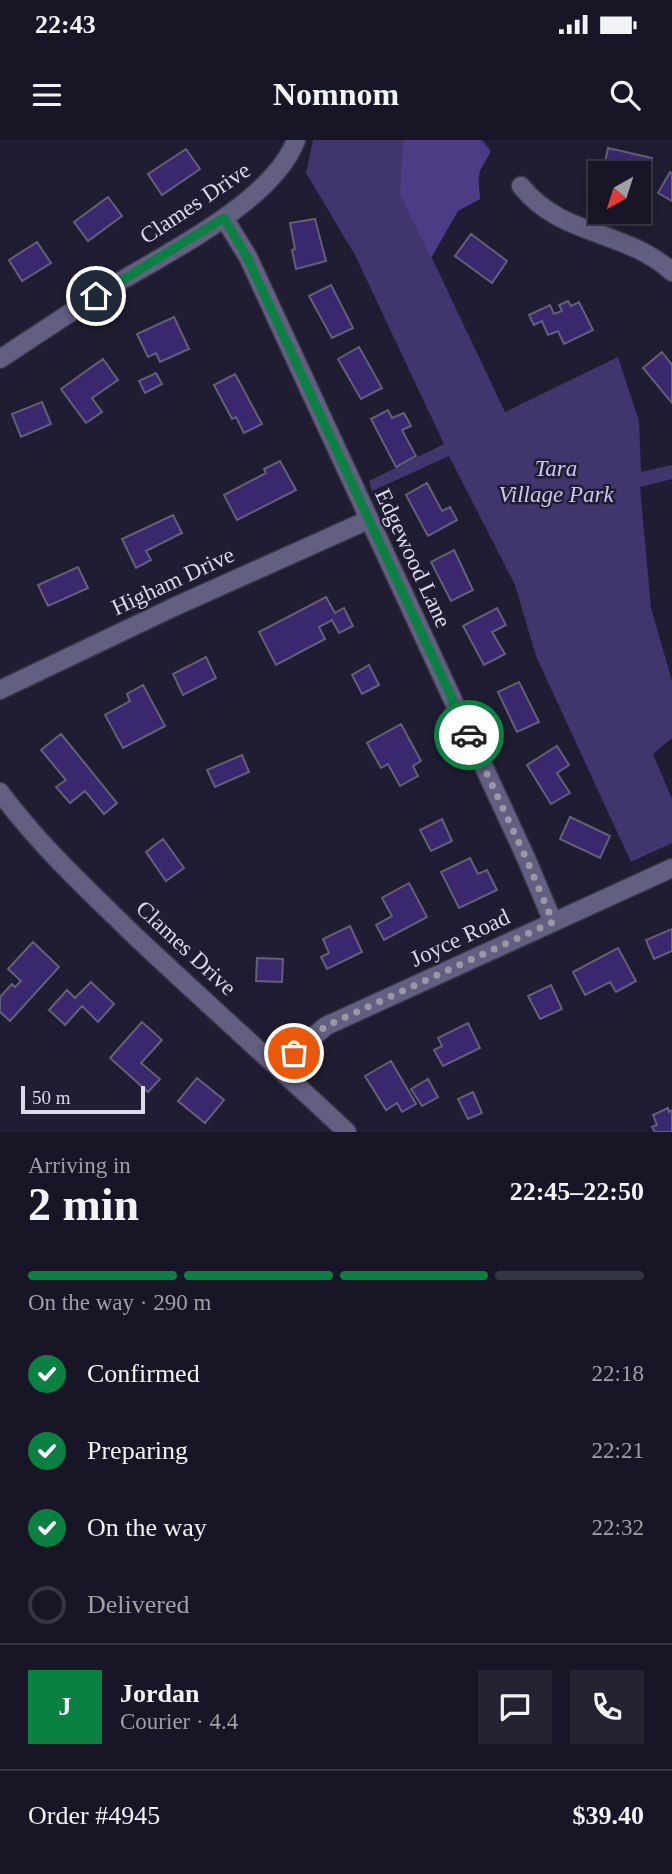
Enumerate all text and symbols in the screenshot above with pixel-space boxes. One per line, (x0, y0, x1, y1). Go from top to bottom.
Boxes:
text: 22:43 (35, 10, 96, 39)
icon: menu (28, 76, 66, 114)
text: Nomnom (273, 76, 399, 112)
icon: search (606, 76, 644, 114)
street label: Clames Drive (135, 157, 255, 249)
north arrow (588, 161, 651, 224)
map controls (588, 161, 651, 224)
pin (66, 266, 126, 326)
icon: home (77, 277, 115, 315)
park label: Tara Village Park (498, 456, 614, 507)
street label: Edgewood Lane (370, 485, 456, 631)
street label: Higham Drive (108, 542, 238, 620)
courier (434, 700, 504, 770)
icon: car (450, 716, 488, 754)
street label: Clames Drive (131, 896, 241, 1000)
street label: Joyce Road (406, 904, 514, 972)
pin (264, 1023, 324, 1083)
icon: bag (275, 1034, 313, 1072)
scale bar (21, 1083, 145, 1115)
text: 50 m (32, 1087, 71, 1108)
text: Arriving in (28, 1153, 131, 1178)
text: 22:45–22:50 (510, 1177, 644, 1206)
text: 2 min (28, 1179, 139, 1230)
text: On the way · 290 m (28, 1290, 211, 1315)
icon: check (28, 1355, 66, 1393)
text: Confirmed (87, 1359, 200, 1388)
text: 22:18 (592, 1361, 644, 1386)
icon: check (28, 1432, 66, 1470)
text: Preparing (87, 1436, 188, 1465)
text: 22:21 (592, 1438, 644, 1463)
icon: check (28, 1509, 66, 1547)
text: On the way (87, 1513, 207, 1542)
text: 22:32 (592, 1515, 644, 1540)
text: Delivered (87, 1590, 190, 1619)
button: chat (478, 1670, 552, 1744)
button: phone (570, 1670, 644, 1744)
text: Jordan (120, 1679, 199, 1708)
text: J (59, 1692, 72, 1721)
text: Courier · 4.4 (120, 1709, 238, 1734)
text: Order #4945 (28, 1801, 160, 1830)
text: $39.40 (573, 1801, 644, 1830)

